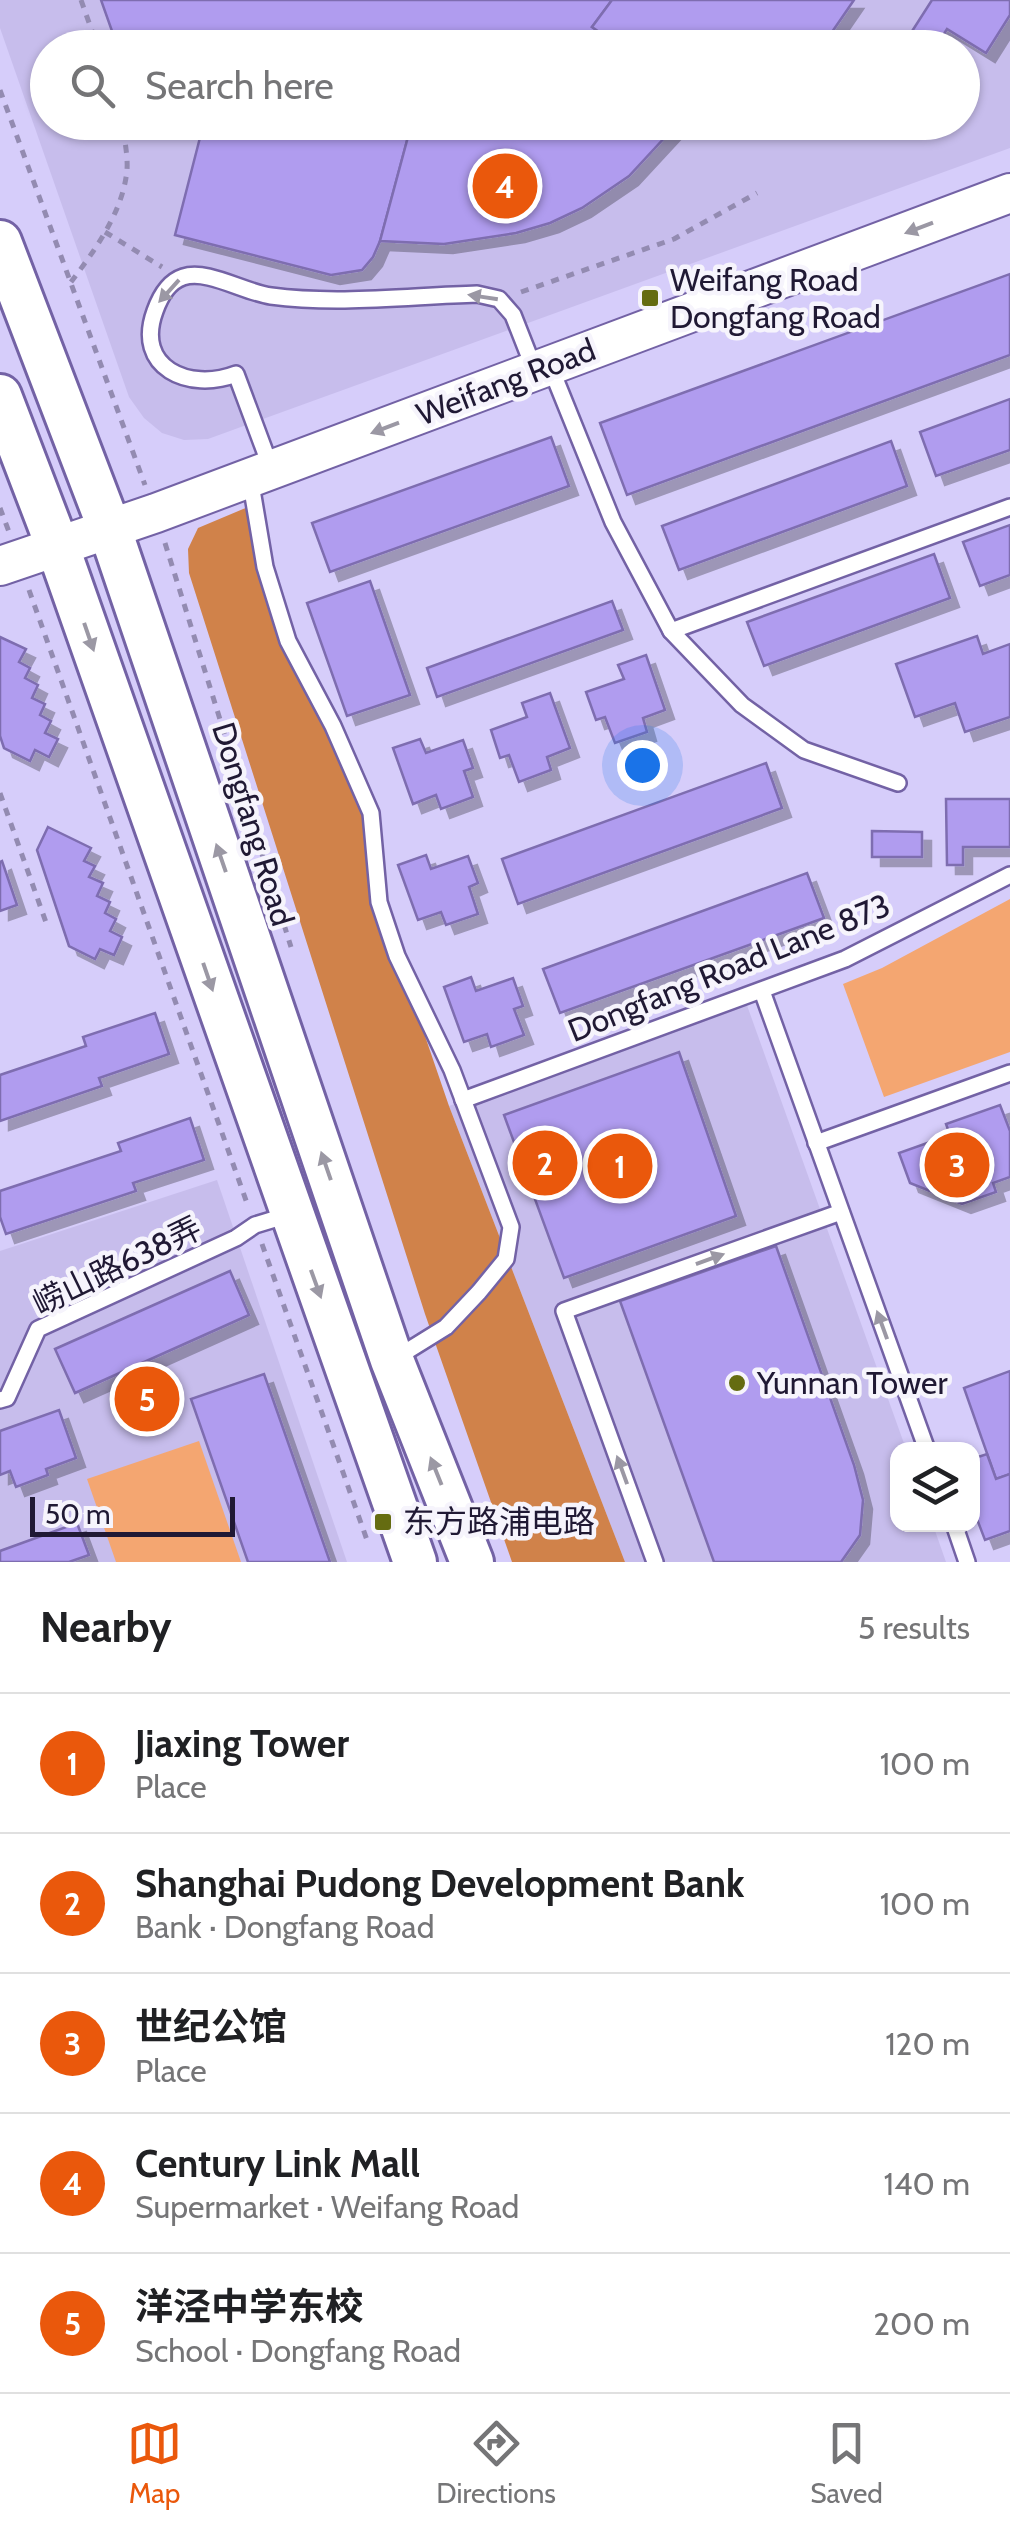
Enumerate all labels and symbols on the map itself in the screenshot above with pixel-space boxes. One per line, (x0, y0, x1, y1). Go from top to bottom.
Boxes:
pin: 4 (472, 148, 538, 224)
one-way arrow (903, 220, 933, 236)
place label: Weifang Road Dongfang Road (670, 260, 881, 336)
one-way arrow (158, 278, 181, 302)
marker: Weifang Road Dongfang Road (639, 287, 661, 309)
one-way arrow (467, 289, 498, 305)
street label: Weifang Road (411, 330, 601, 434)
one-way arrow (369, 420, 399, 436)
one-way arrow (82, 623, 97, 653)
street label: Dongfang Road (204, 717, 303, 930)
your location (617, 740, 668, 791)
one-way arrow (213, 843, 228, 873)
street label: Dongfang Road Lane 873 (562, 885, 895, 1050)
one-way arrow (201, 962, 216, 992)
pin: 2 (512, 1126, 578, 1200)
pin: 1 (588, 1128, 652, 1204)
pin: 3 (924, 1128, 990, 1202)
one-way arrow (318, 1150, 333, 1180)
street label: 崂山路638弄 (26, 1208, 208, 1323)
one-way arrow (695, 1251, 725, 1266)
one-way arrow (309, 1269, 324, 1299)
one-way arrow (874, 1309, 889, 1339)
pin: 5 (114, 1362, 180, 1436)
place label: Yunnan Tower (756, 1363, 948, 1402)
marker: Yunnan Tower (726, 1372, 748, 1394)
one-way arrow (614, 1455, 629, 1485)
one-way arrow (428, 1456, 444, 1486)
scale bar (30, 1492, 235, 1536)
place label: 东方路浦电路 (403, 1502, 595, 1541)
marker: 东方路浦电路 (372, 1511, 394, 1533)

